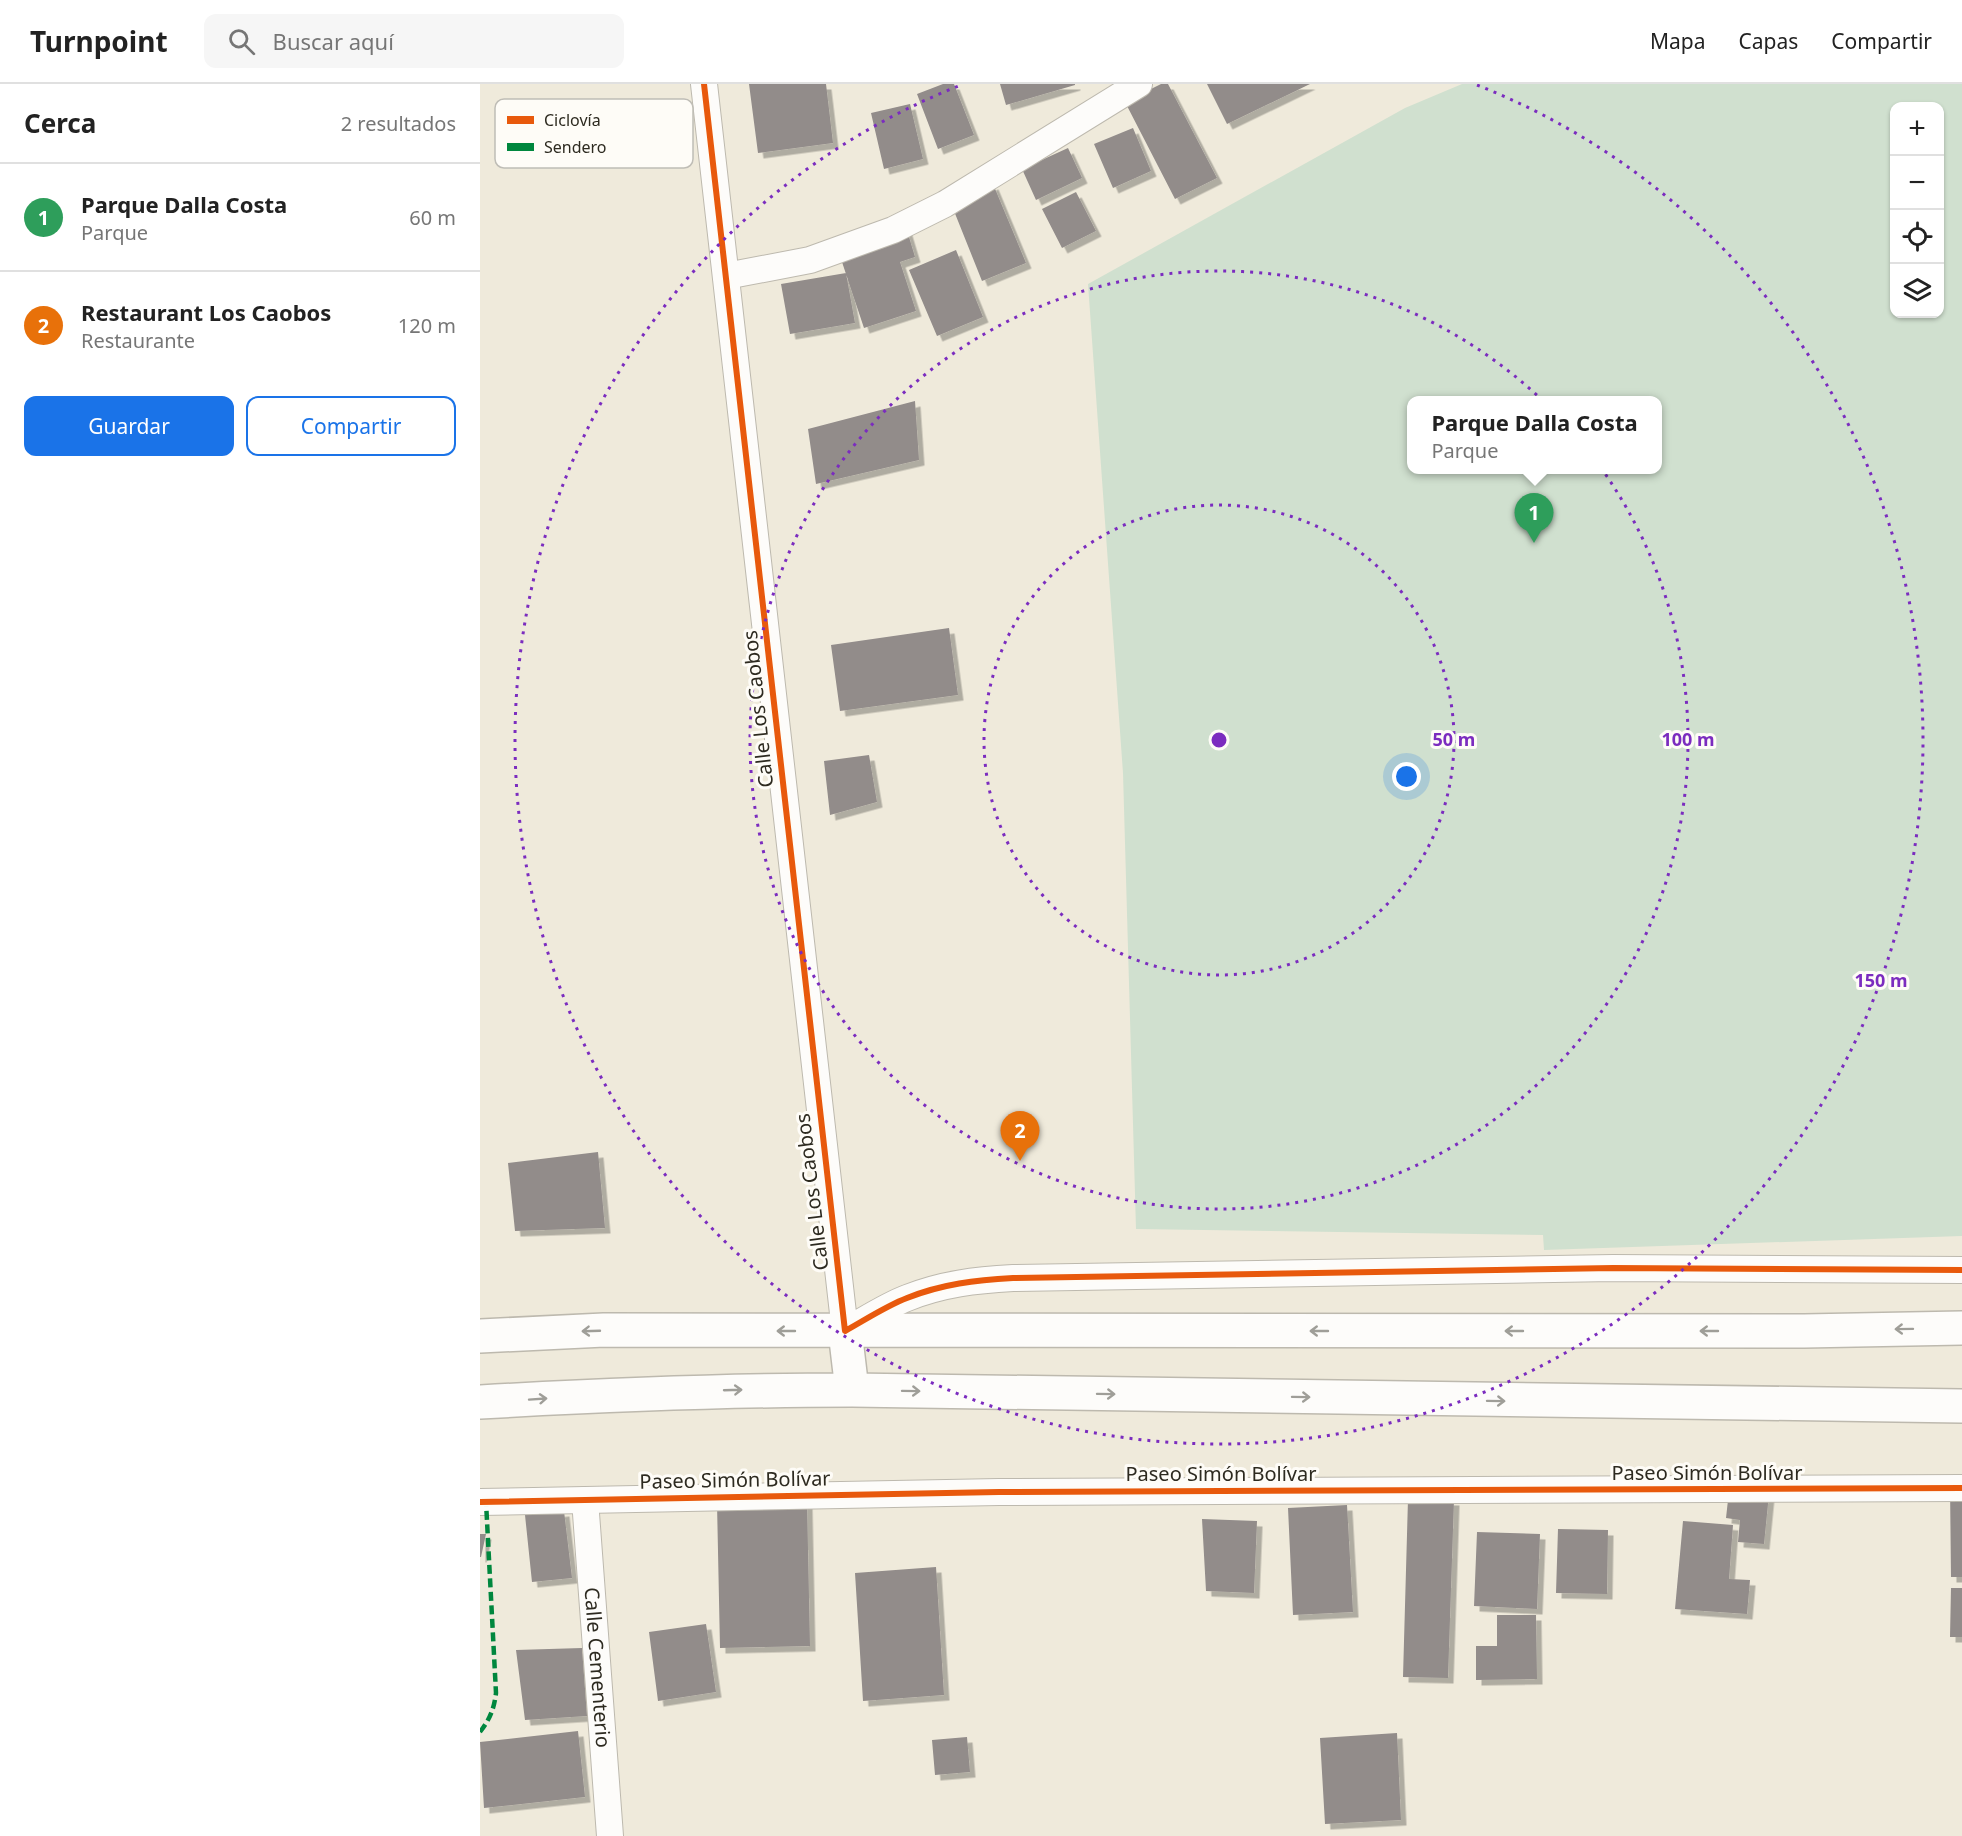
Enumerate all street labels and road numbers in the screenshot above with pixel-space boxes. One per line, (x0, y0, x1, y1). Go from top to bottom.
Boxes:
street label: Calle Los Caobos (736, 629, 779, 789)
street label: Calle Los Caobos (788, 1112, 835, 1272)
street label: Paseo Simón Bolívar (1611, 1459, 1803, 1486)
street label: Paseo Simón Bolívar (1125, 1460, 1317, 1487)
street label: Paseo Simón Bolívar (639, 1464, 831, 1495)
street label: Calle Cementerio (579, 1586, 617, 1749)

